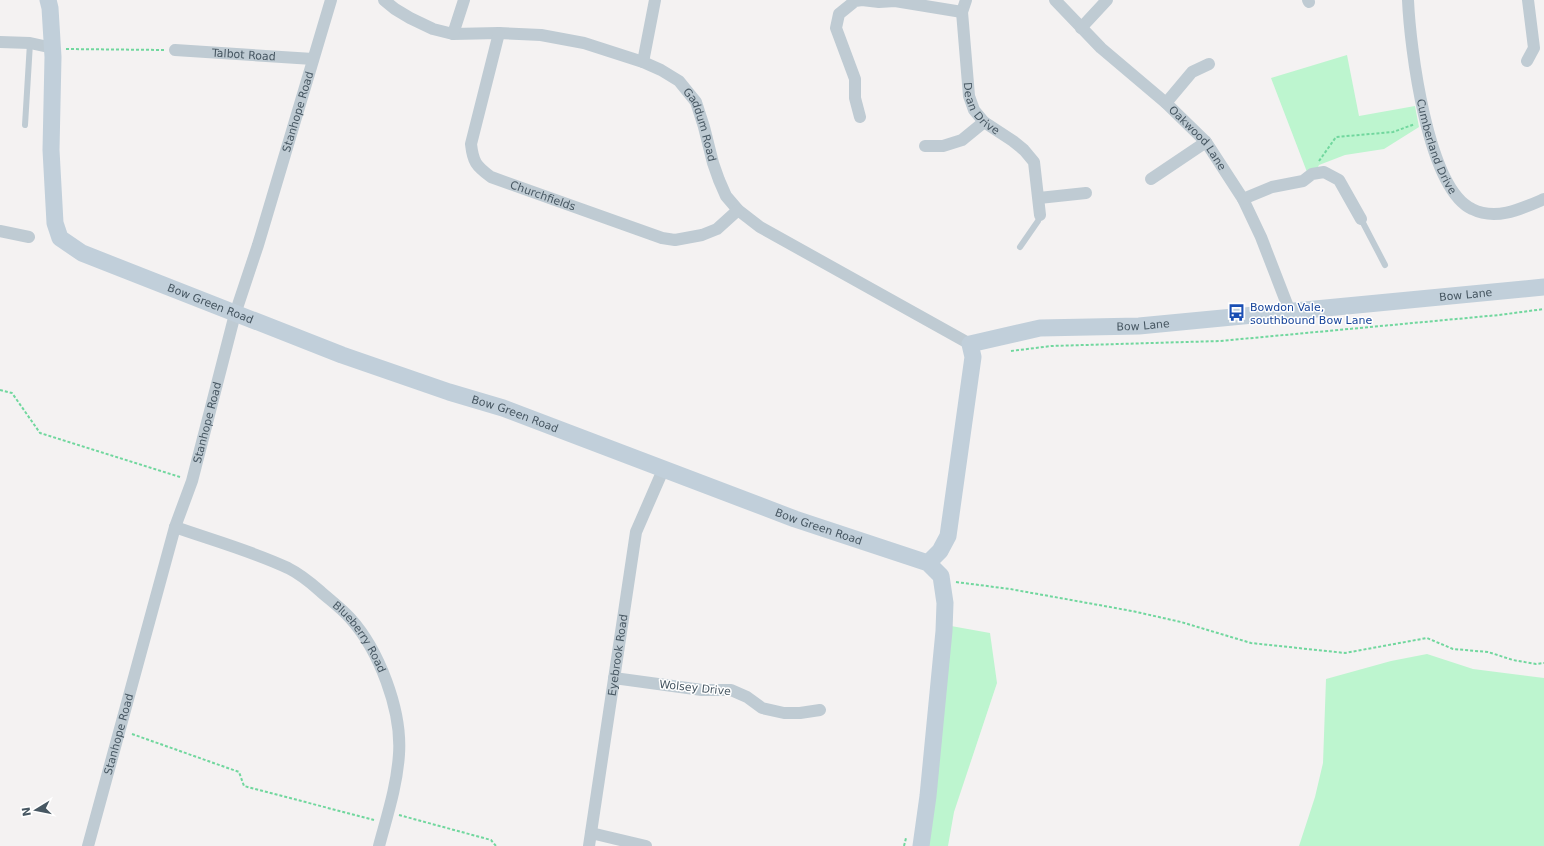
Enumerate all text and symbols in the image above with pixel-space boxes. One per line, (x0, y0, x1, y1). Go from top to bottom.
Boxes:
street label: Talbot Road (211, 46, 276, 63)
street label: Stanhope Road (280, 70, 316, 154)
street label: Dean Drive (961, 82, 1002, 137)
street label: Gaddum Road (681, 85, 719, 163)
street label: Cumberland Drive (1414, 98, 1460, 197)
street label: Oakwood Lane (1166, 103, 1229, 173)
street label: Churchfields (508, 178, 578, 213)
street label: Bow Green Road (166, 281, 255, 326)
street label: Bow Lane (1438, 285, 1493, 304)
place label: Bowdon Vale, southbound Bow Lane (1250, 301, 1372, 327)
bus stop icon: Bowdon Vale, southbound Bow Lane (1227, 303, 1247, 323)
street label: Bow Lane (1116, 317, 1171, 333)
street label: Stanhope Road (190, 380, 224, 465)
street label: Bow Green Road (470, 393, 560, 435)
street label: Bow Green Road (773, 506, 864, 547)
street label: Blueberry Road (330, 598, 389, 674)
street label: Eyebrook Road (605, 613, 630, 697)
street label: Wolsey Drive (659, 678, 732, 698)
street label: Stanhope Road (101, 692, 136, 776)
north arrow (16, 790, 56, 830)
text: N (19, 806, 34, 817)

